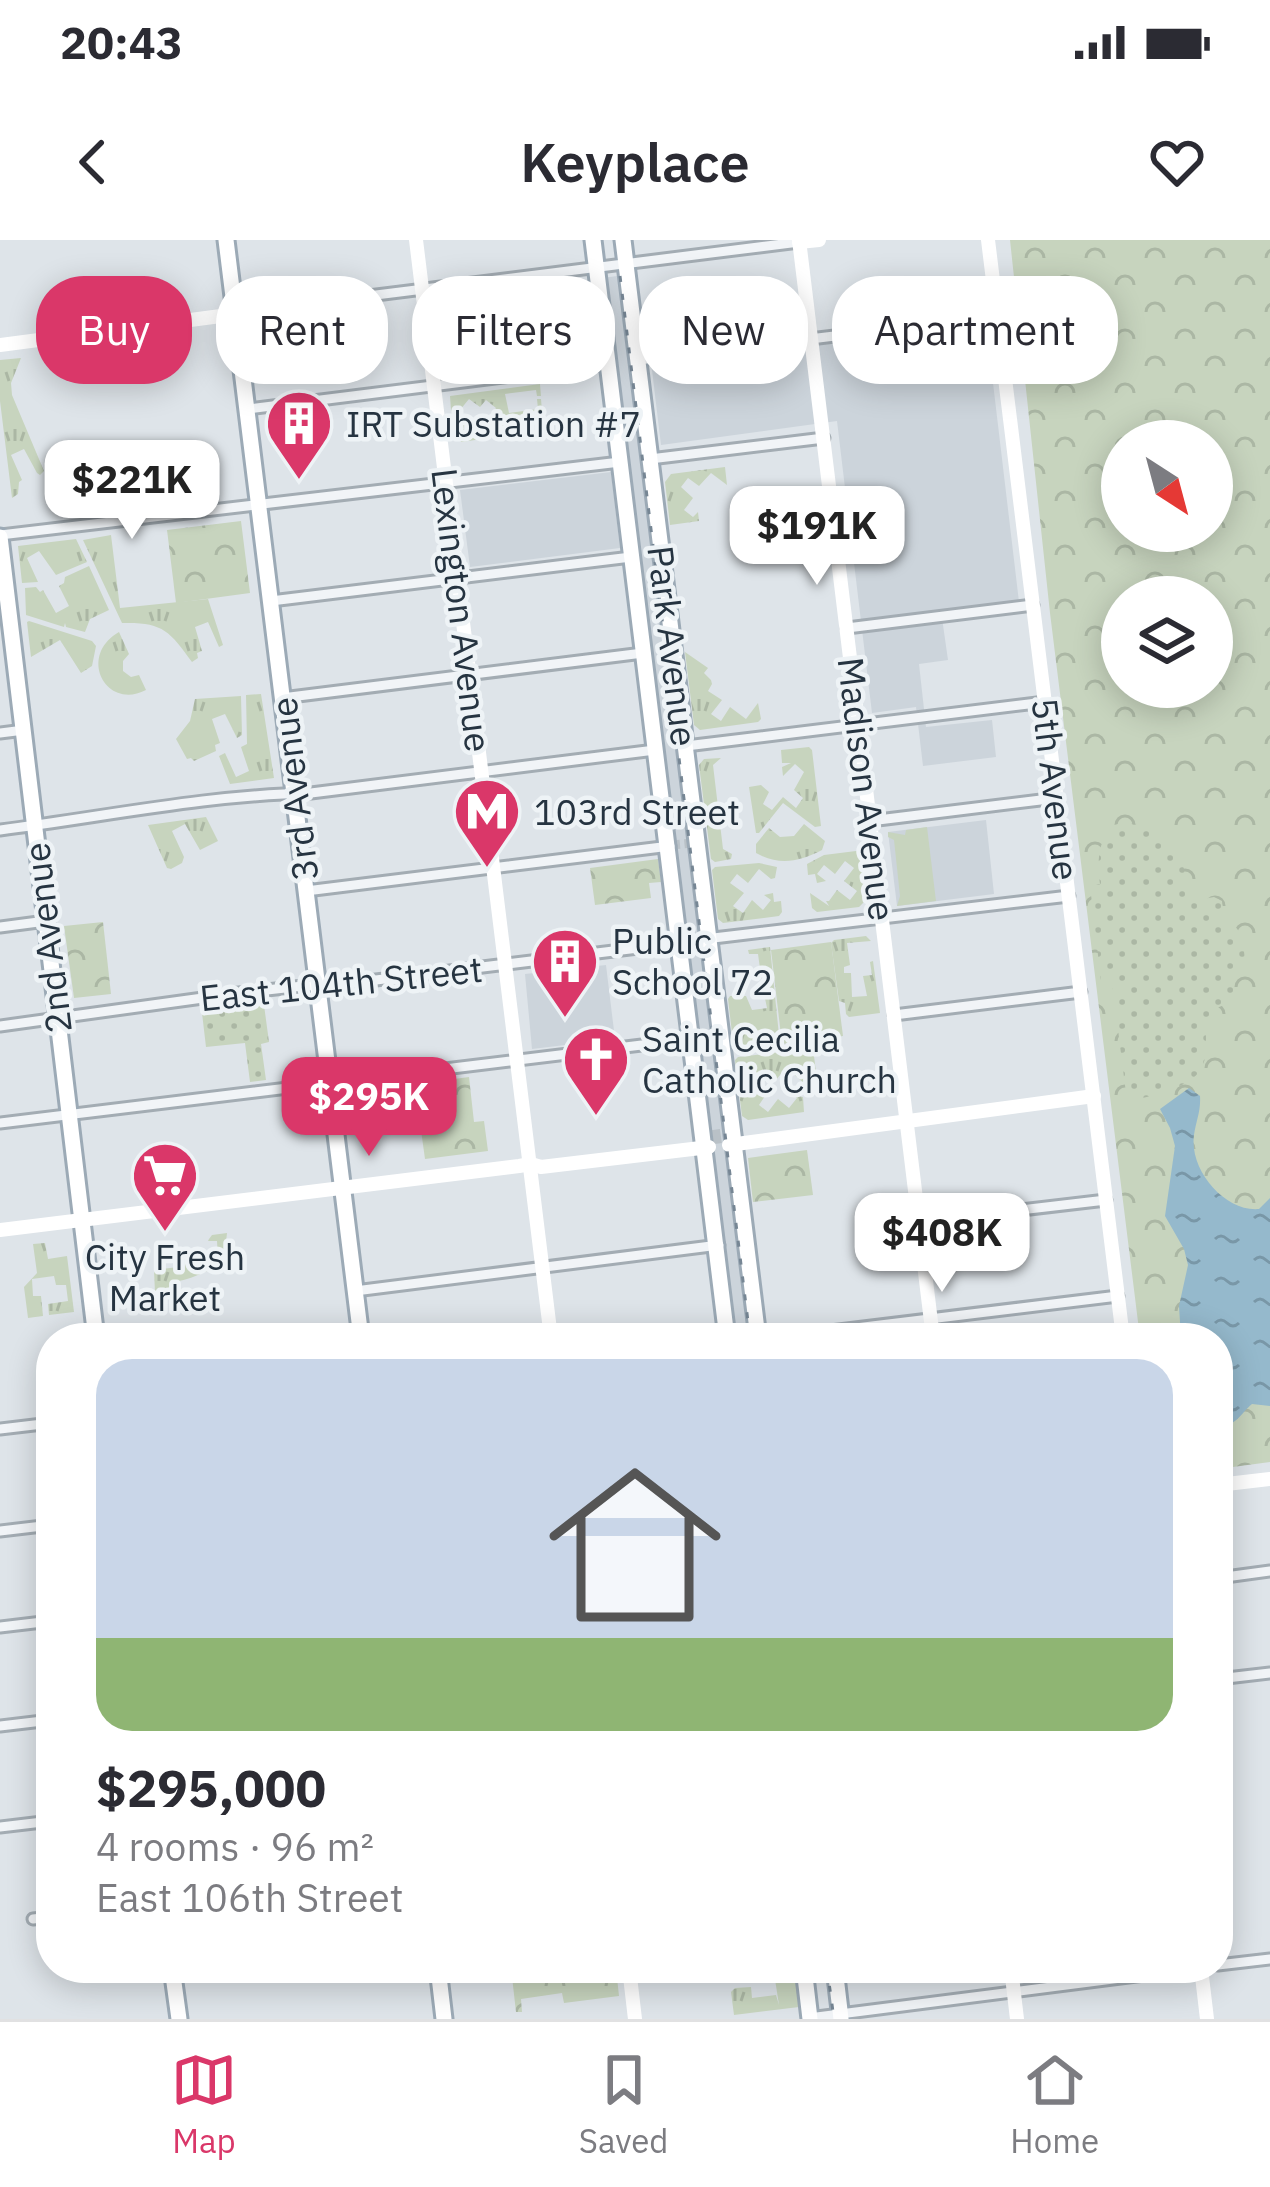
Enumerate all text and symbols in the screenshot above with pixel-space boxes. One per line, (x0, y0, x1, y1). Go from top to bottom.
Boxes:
text: 20:43 (60, 13, 183, 71)
text: Keyplace (520, 127, 750, 197)
icon: back (60, 129, 126, 195)
icon: heart (1144, 129, 1210, 195)
chip: Buy (36, 276, 192, 384)
chip: Rent (216, 276, 388, 384)
chip: Filters (412, 276, 615, 384)
chip: New (639, 276, 808, 384)
chip: Apartment (832, 276, 1118, 384)
building icon: IRT Substation #7 (264, 388, 334, 482)
place label: IRT Substation #7 (346, 400, 641, 447)
north arrow (1101, 420, 1233, 552)
map controls (1101, 420, 1233, 708)
pin: $221K (48, 440, 216, 542)
text: $221K (72, 453, 192, 504)
street label: Lexington Avenue (421, 465, 503, 755)
pin: $191K (733, 486, 901, 588)
text: $191K (757, 499, 877, 550)
street label: Park Avenue (637, 543, 709, 749)
button: layers (1101, 576, 1233, 708)
street label: Madison Avenue (828, 655, 906, 923)
street label: 3rd Avenue (259, 695, 329, 883)
street label: 5th Avenue (1022, 695, 1090, 883)
metro station icon: 103rd Street (452, 776, 522, 870)
place label: 103rd Street (534, 788, 740, 835)
street label: 2nd Avenue (12, 840, 82, 1036)
place label: Public School 72 (612, 917, 773, 1005)
building icon: Public School 72 (530, 926, 600, 1020)
street label: East 104th Street (197, 945, 485, 1021)
place label: Saint Cecilia Catholic Church (642, 1015, 897, 1103)
church icon: Saint Cecilia Catholic Church (561, 1024, 631, 1118)
pin: $295K (285, 1057, 453, 1159)
text: $295K (309, 1070, 429, 1121)
supermarket icon: City Fresh Market (130, 1140, 200, 1234)
pin: $408K (858, 1193, 1026, 1295)
text: $408K (882, 1206, 1002, 1257)
place label: City Fresh Market (85, 1233, 245, 1321)
icon: home (527, 1437, 743, 1653)
text: $295,000 (96, 1755, 326, 1821)
text: 4 rooms · 96 m² (96, 1821, 374, 1872)
text: East 106th Street (96, 1872, 403, 1923)
tab: Map (171, 2047, 237, 2162)
tab: Saved (579, 2047, 669, 2162)
tab: Home (1010, 2047, 1099, 2162)

